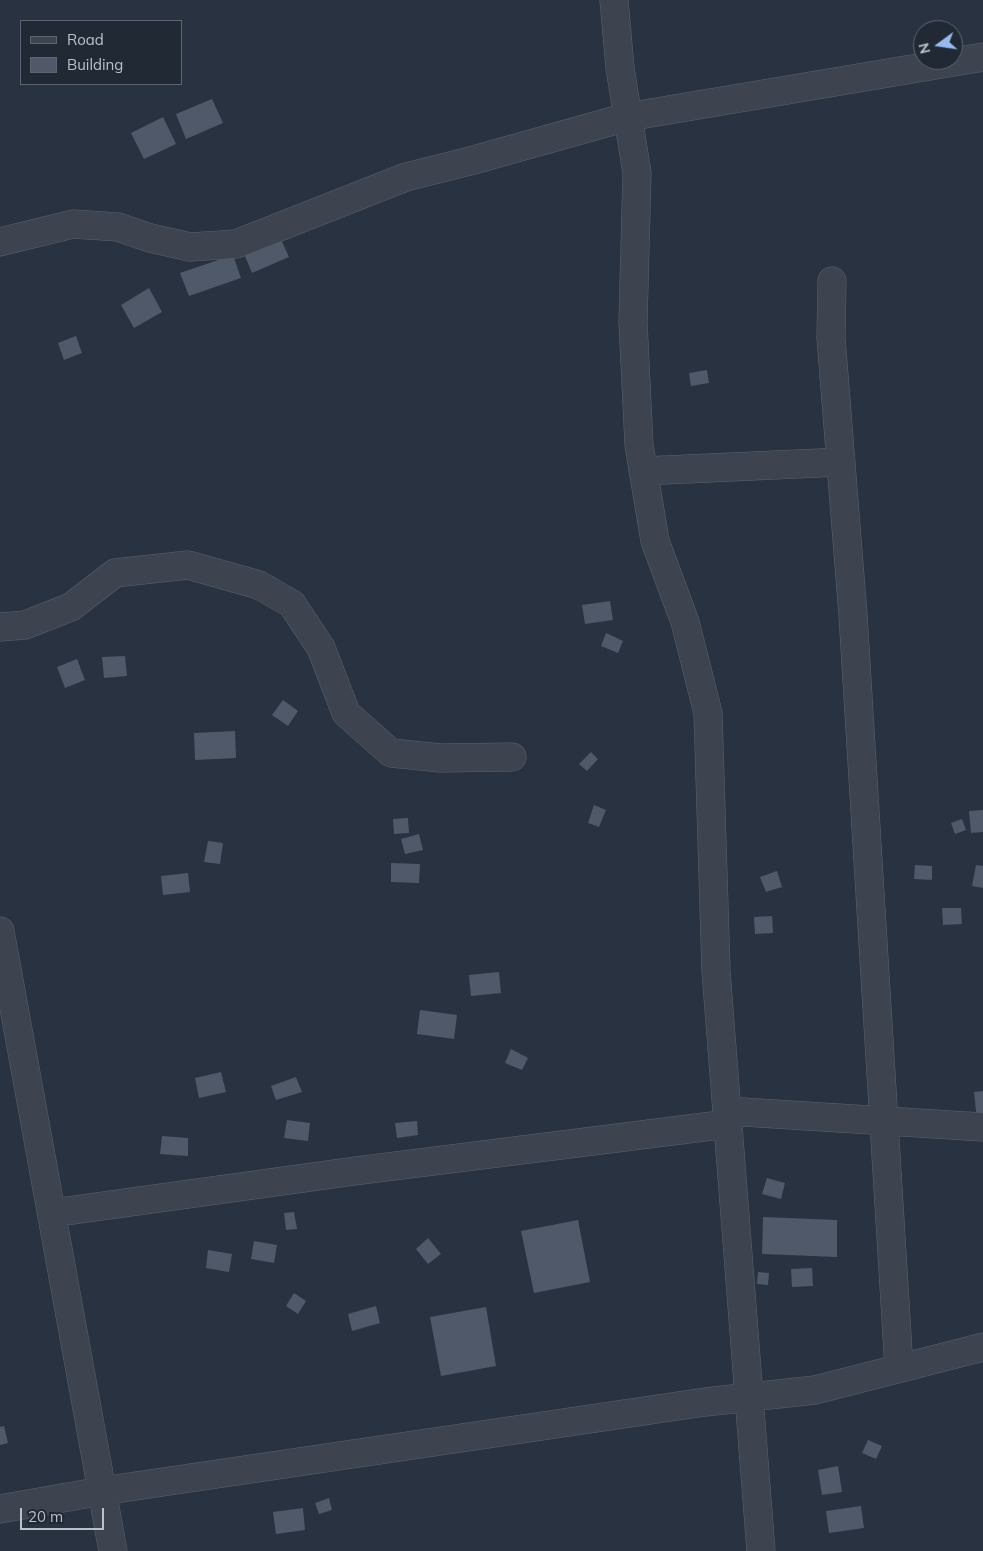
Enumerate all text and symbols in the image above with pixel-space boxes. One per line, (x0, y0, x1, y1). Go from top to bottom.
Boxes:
legend (20, 20, 182, 85)
north arrow (913, 20, 963, 70)
text: Road (67, 30, 104, 49)
text: N (914, 41, 934, 56)
text: Building (67, 55, 123, 74)
scale bar (22, 1498, 106, 1530)
text: 20 m (28, 1507, 63, 1526)

